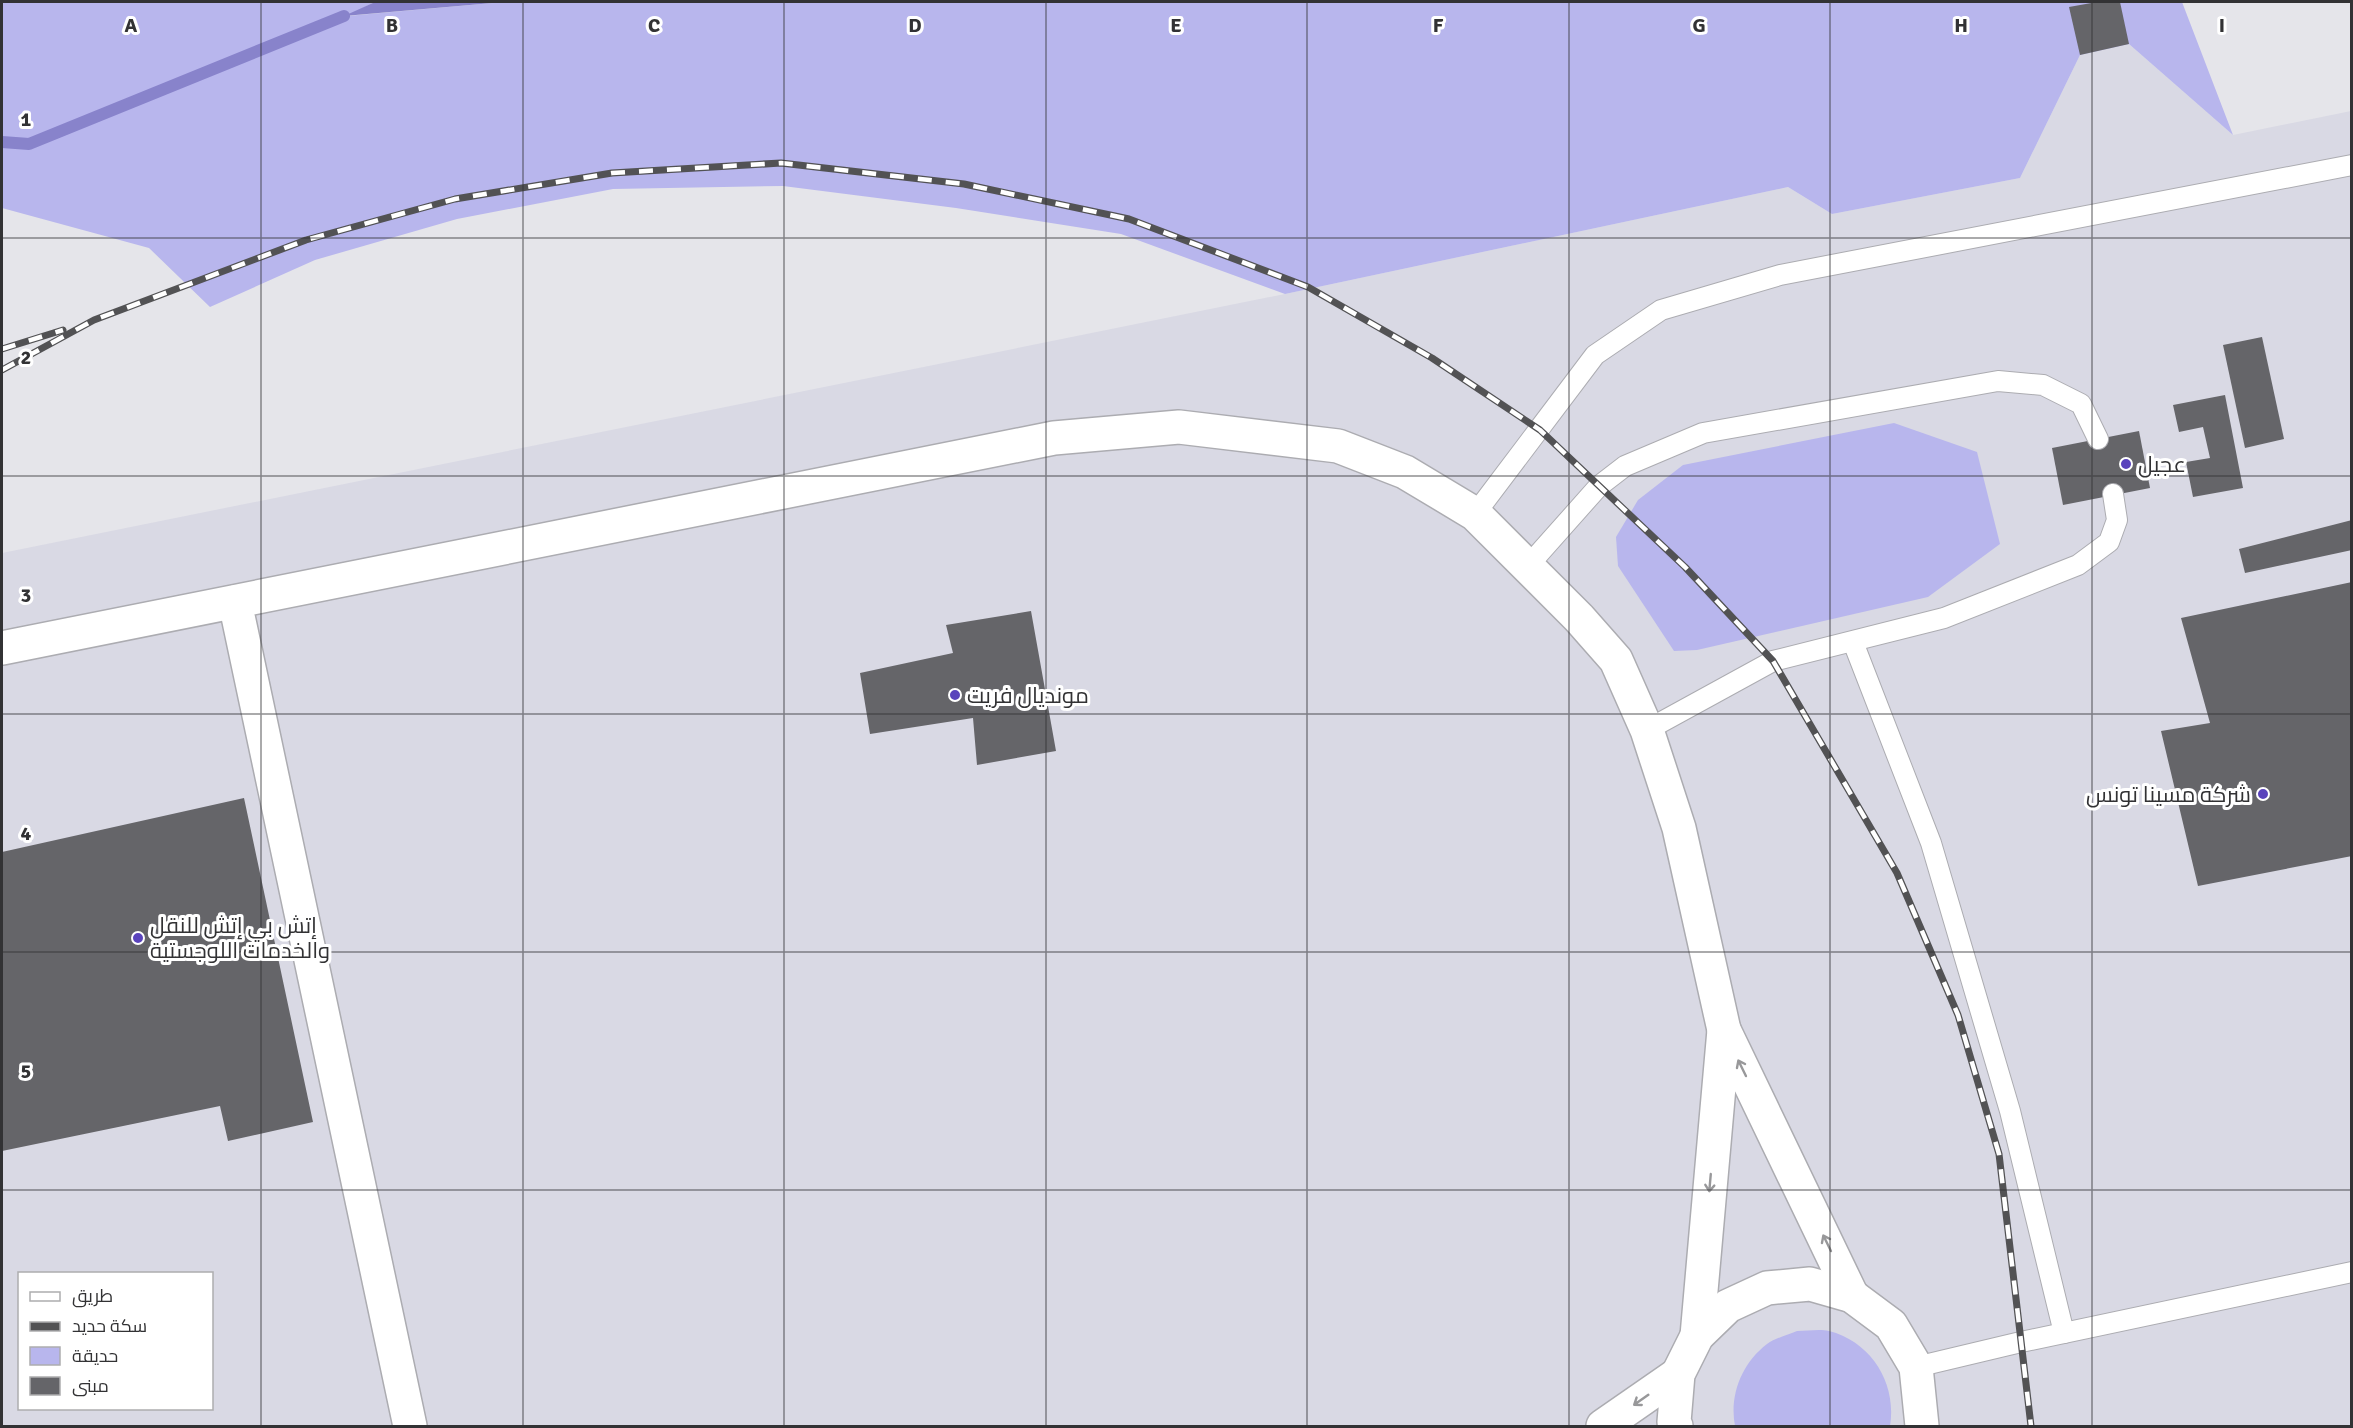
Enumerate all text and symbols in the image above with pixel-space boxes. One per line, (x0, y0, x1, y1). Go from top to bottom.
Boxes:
text: A (125, 13, 138, 38)
text: B (386, 13, 398, 38)
text: C (648, 13, 660, 38)
text: D (908, 13, 922, 38)
text: E (1170, 13, 1182, 38)
text: F (1433, 13, 1444, 38)
text: G (1692, 13, 1706, 38)
text: H (1954, 13, 1968, 38)
text: I (2219, 13, 2225, 38)
text: 1 (21, 107, 32, 132)
text: 2 (21, 345, 31, 370)
place label: عجيل (2138, 451, 2186, 478)
marker: عجيل (2119, 457, 2133, 471)
text: 3 (21, 583, 31, 608)
place label: مونديال فريت (967, 682, 1089, 709)
marker: مونديال فريت (948, 688, 962, 702)
place label: شركة مسينا تونس (2086, 781, 2251, 808)
marker: شركة مسينا تونس (2256, 787, 2270, 801)
text: 4 (21, 821, 32, 846)
place label: إتش بي إتش للنقل والخدمات اللوجستية (150, 912, 330, 964)
marker: إتش بي إتش للنقل والخدمات اللوجستية (131, 931, 145, 945)
text: 5 (21, 1059, 31, 1084)
one-way arrow (1735, 1059, 1747, 1077)
one-way arrow (1704, 1172, 1715, 1192)
one-way arrow (1820, 1235, 1832, 1253)
legend (18, 1272, 213, 1410)
text: طريق (72, 1285, 113, 1308)
text: سكة حديد (72, 1315, 147, 1337)
text: حديقة (72, 1345, 118, 1367)
text: مبنى (72, 1375, 109, 1397)
one-way arrow (1633, 1394, 1649, 1406)

